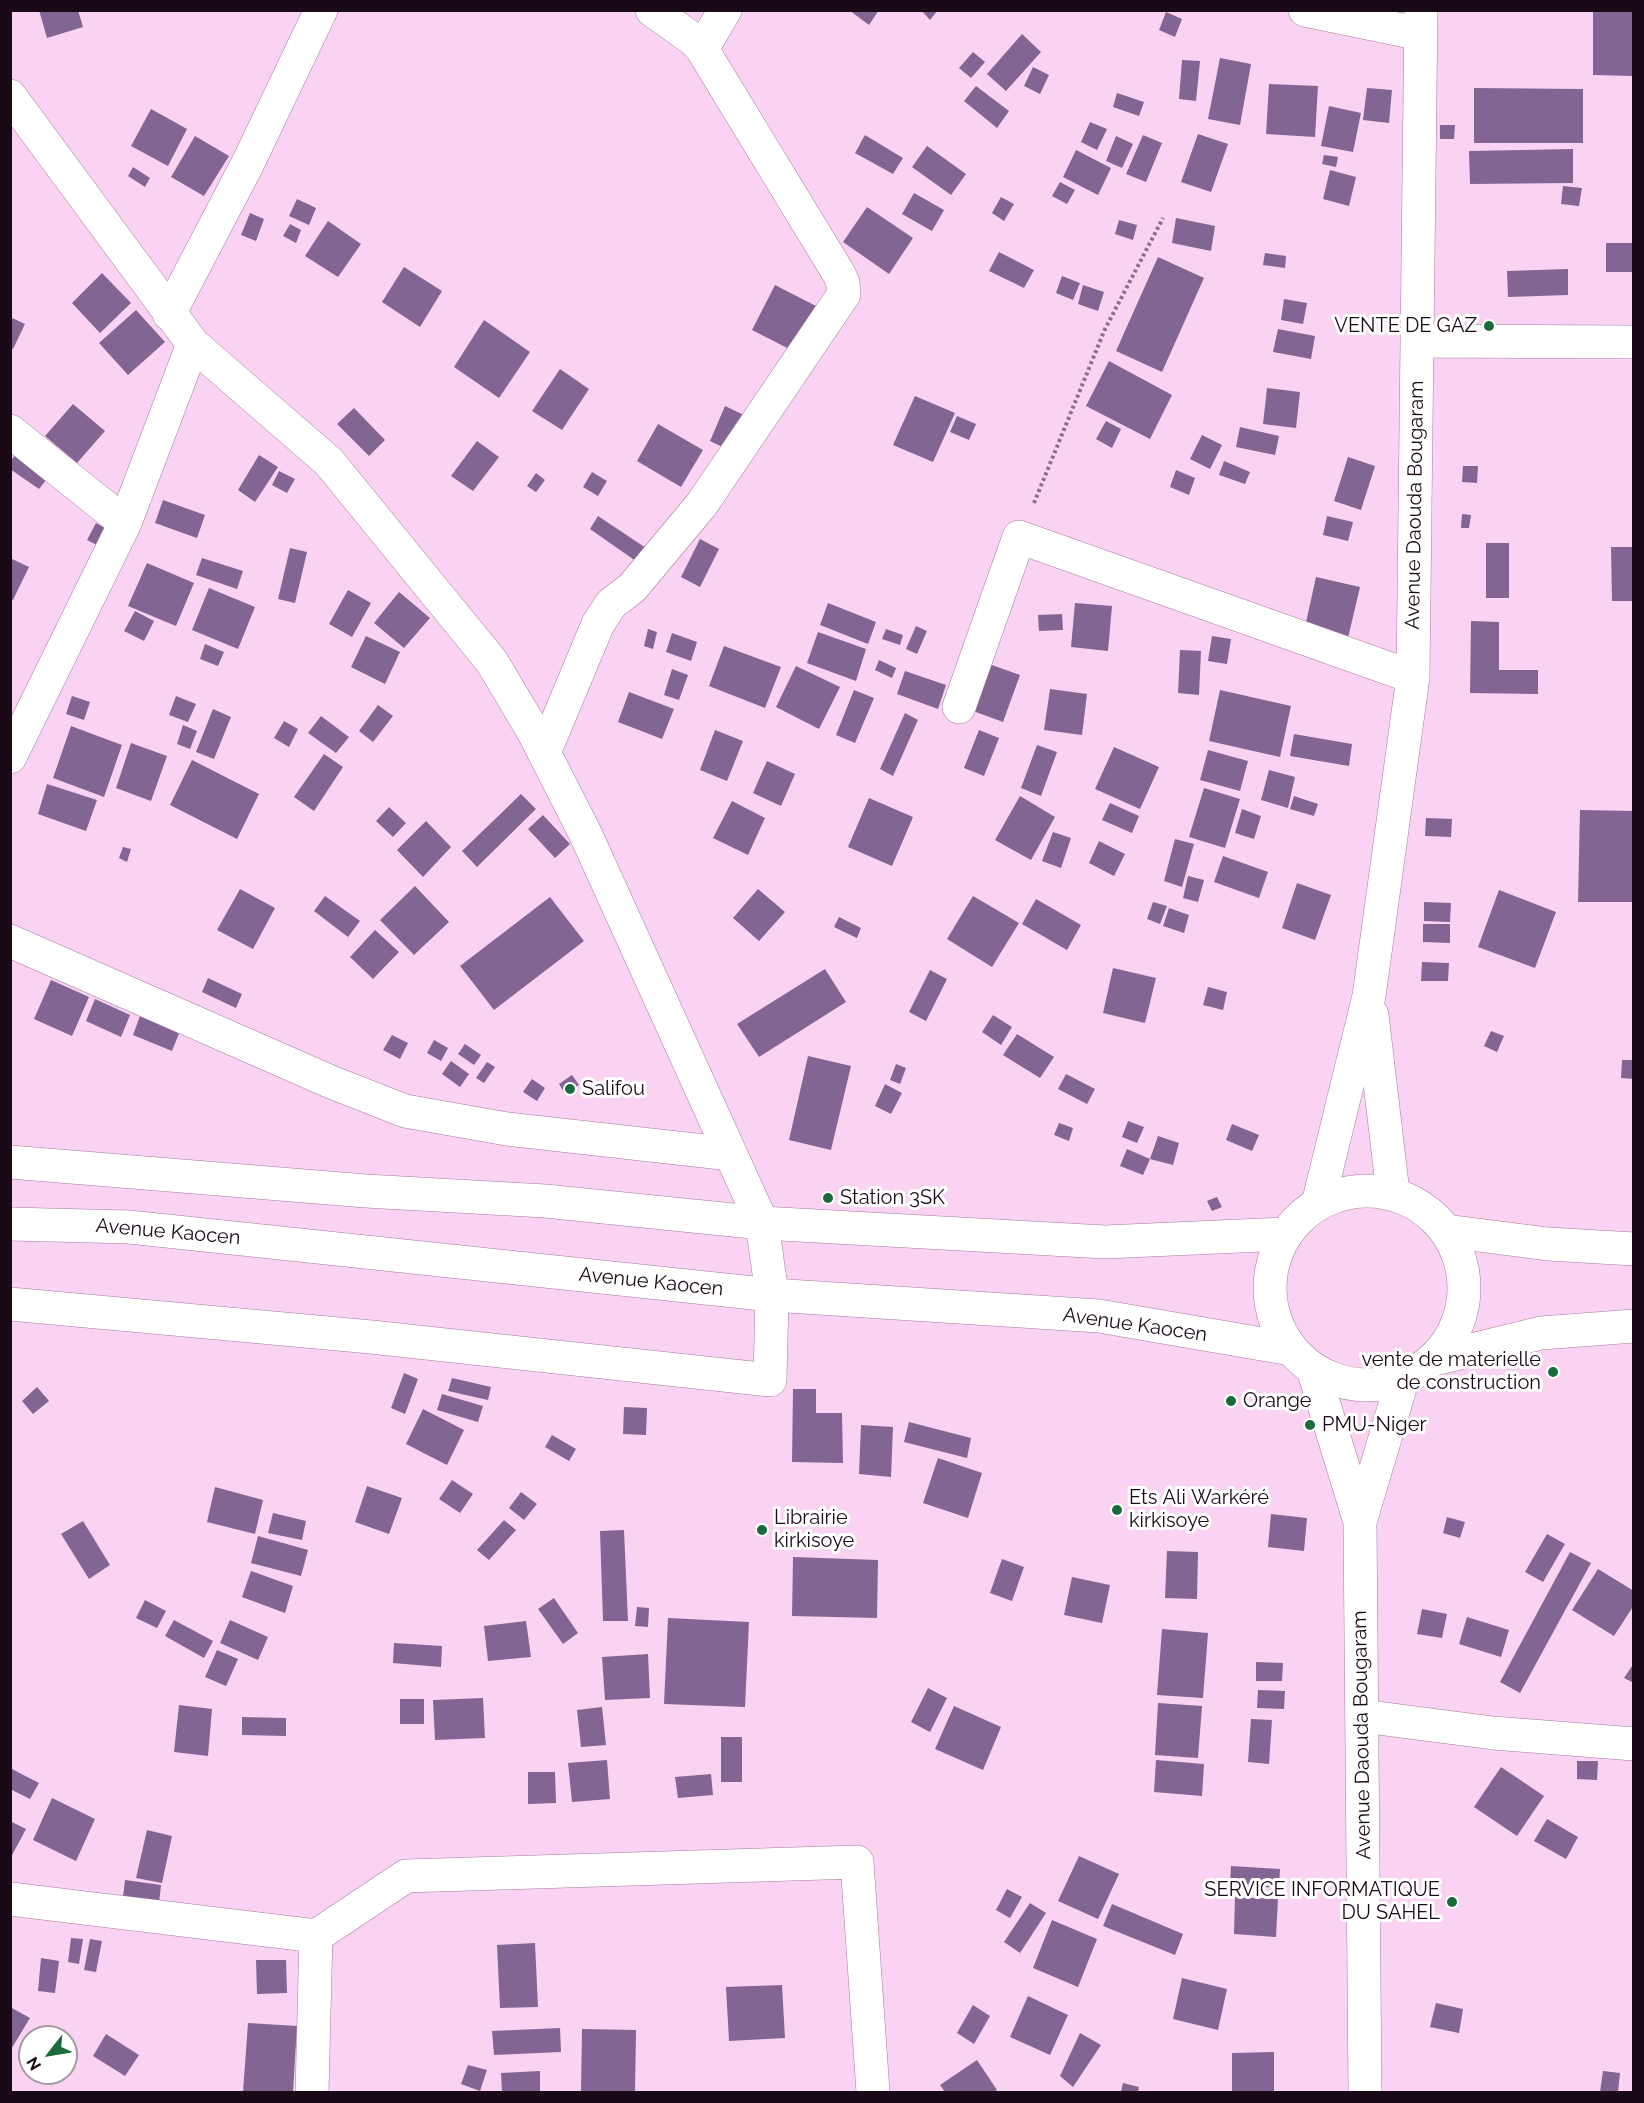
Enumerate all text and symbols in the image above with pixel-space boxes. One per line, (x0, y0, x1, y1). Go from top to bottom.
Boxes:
place label: VENTE DE GAZ (1334, 314, 1477, 338)
marker: VENTE DE GAZ (1482, 319, 1496, 333)
street label: Avenue Daouda Bougaram (1401, 380, 1429, 630)
place label: Salifou (582, 1077, 645, 1101)
marker: Salifou (563, 1082, 577, 1096)
place label: Station 3SK (840, 1186, 945, 1210)
marker: Station 3SK (821, 1191, 835, 1205)
street label: Avenue Kaocen (95, 1214, 241, 1250)
street label: Avenue Kaocen (578, 1262, 724, 1302)
street label: Avenue Kaocen (1061, 1303, 1209, 1347)
place label: vente de materielle de construction (1362, 1348, 1541, 1395)
marker: vente de materielle de construction (1546, 1365, 1560, 1379)
place label: Orange (1243, 1389, 1312, 1413)
marker: Orange (1224, 1394, 1238, 1408)
place label: PMU-Niger (1322, 1413, 1426, 1437)
marker: PMU-Niger (1303, 1418, 1317, 1432)
place label: Ets Ali Warkéré kirkisoye (1129, 1486, 1269, 1533)
marker: Ets Ali Warkéré kirkisoye (1110, 1503, 1124, 1517)
place label: Librairie kirkisoye (774, 1506, 854, 1553)
marker: Librairie kirkisoye (755, 1523, 769, 1537)
street label: Avenue Daouda Bougaram (1348, 1610, 1376, 1860)
place label: SERVICE INFORMATIQUE DU SAHEL (1204, 1878, 1440, 1925)
marker: SERVICE INFORMATIQUE DU SAHEL (1445, 1895, 1459, 1909)
north arrow (18, 2025, 78, 2085)
text: N (23, 2053, 45, 2074)

